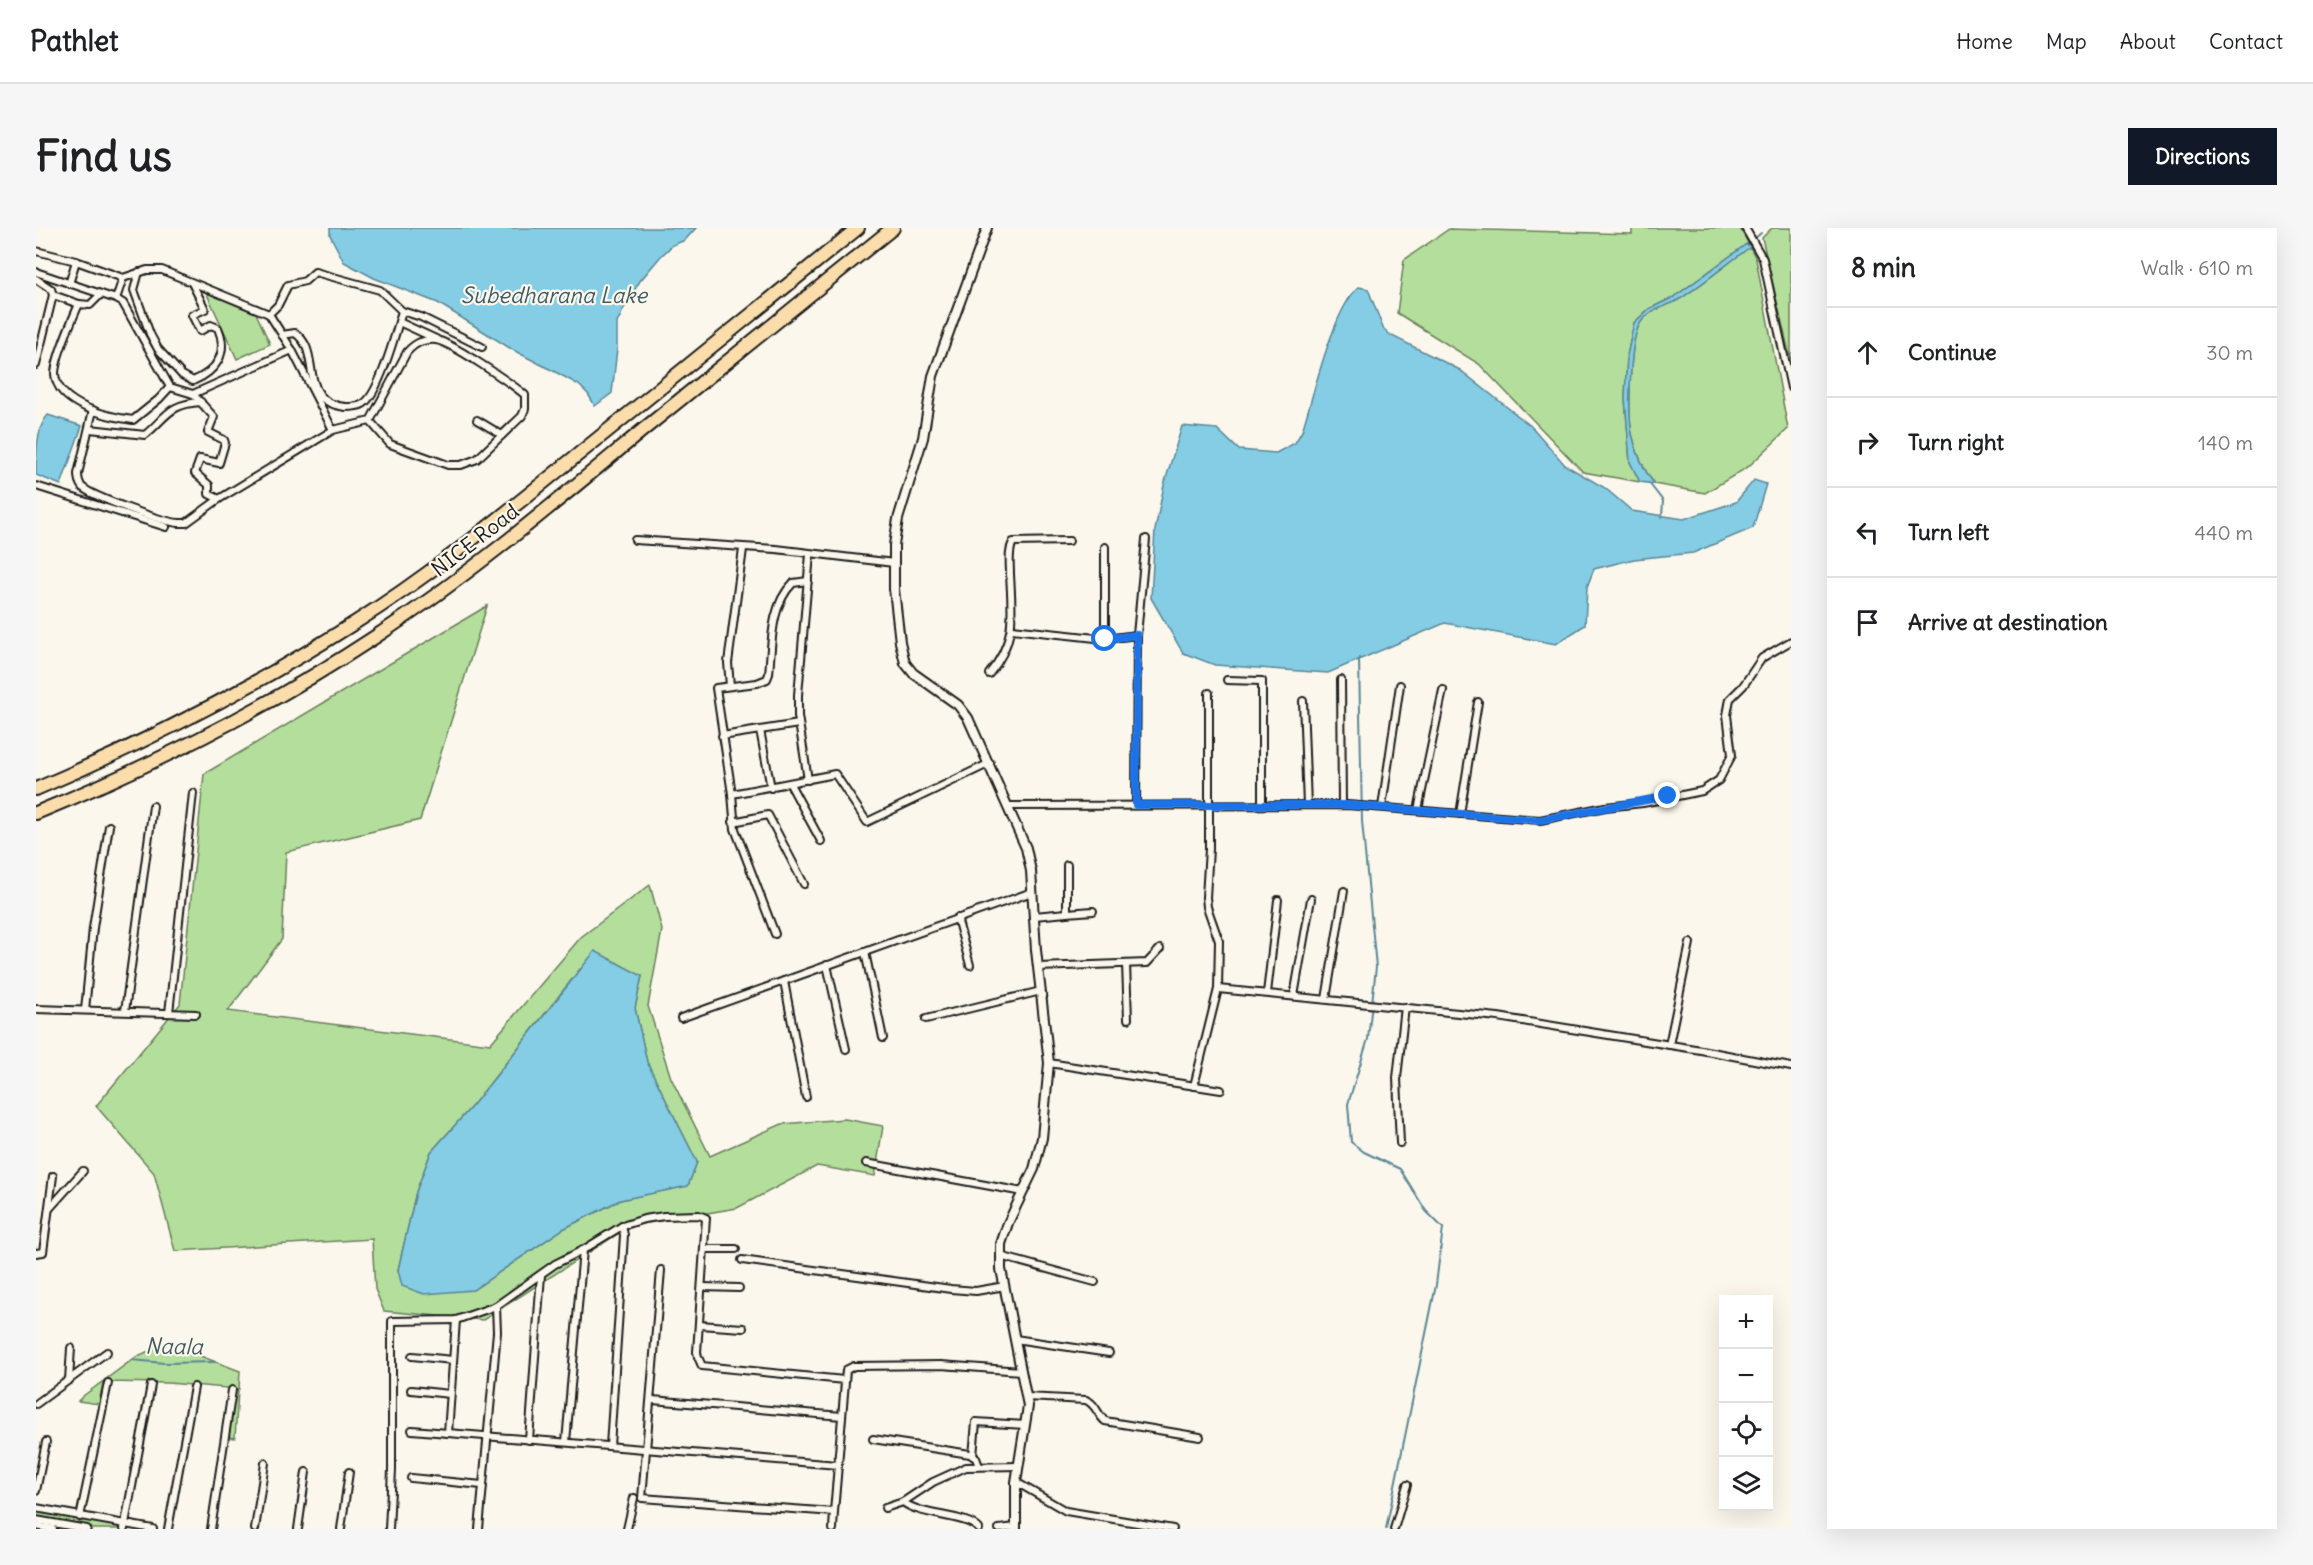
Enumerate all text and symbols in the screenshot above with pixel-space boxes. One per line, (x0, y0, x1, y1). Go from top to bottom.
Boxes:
text: Pathlet (30, 23, 119, 59)
text: Home (1956, 28, 2013, 55)
text: Map (2046, 28, 2087, 55)
text: About (2120, 28, 2176, 55)
text: Contact (2209, 28, 2283, 55)
button: Directions (2128, 128, 2277, 185)
text: Find us (36, 130, 172, 182)
text: 8 min (1851, 251, 1916, 284)
text: Walk · 610 m (2140, 255, 2253, 280)
water label: Subedharana Lake (461, 281, 649, 309)
icon: ahead (1851, 336, 1884, 369)
text: Continue (1908, 338, 1997, 366)
text: 30 m (2206, 340, 2253, 365)
icon: right (1851, 426, 1884, 459)
text: Turn right (1908, 428, 2004, 456)
text: 140 m (2198, 430, 2253, 455)
street label: NICE Road (426, 497, 524, 583)
icon: left (1851, 516, 1884, 549)
text: Turn left (1908, 518, 1989, 546)
text: 440 m (2194, 520, 2253, 545)
icon: arrive (1851, 606, 1884, 639)
text: Arrive at destination (1908, 608, 2108, 636)
route start (1091, 625, 1117, 651)
route end (1654, 782, 1680, 808)
map controls (1719, 1295, 1773, 1511)
button: + (1719, 1295, 1773, 1349)
water label: Naala (145, 1331, 204, 1361)
button: − (1719, 1349, 1773, 1403)
button: locate (1719, 1403, 1773, 1457)
button: layers (1719, 1457, 1773, 1511)

